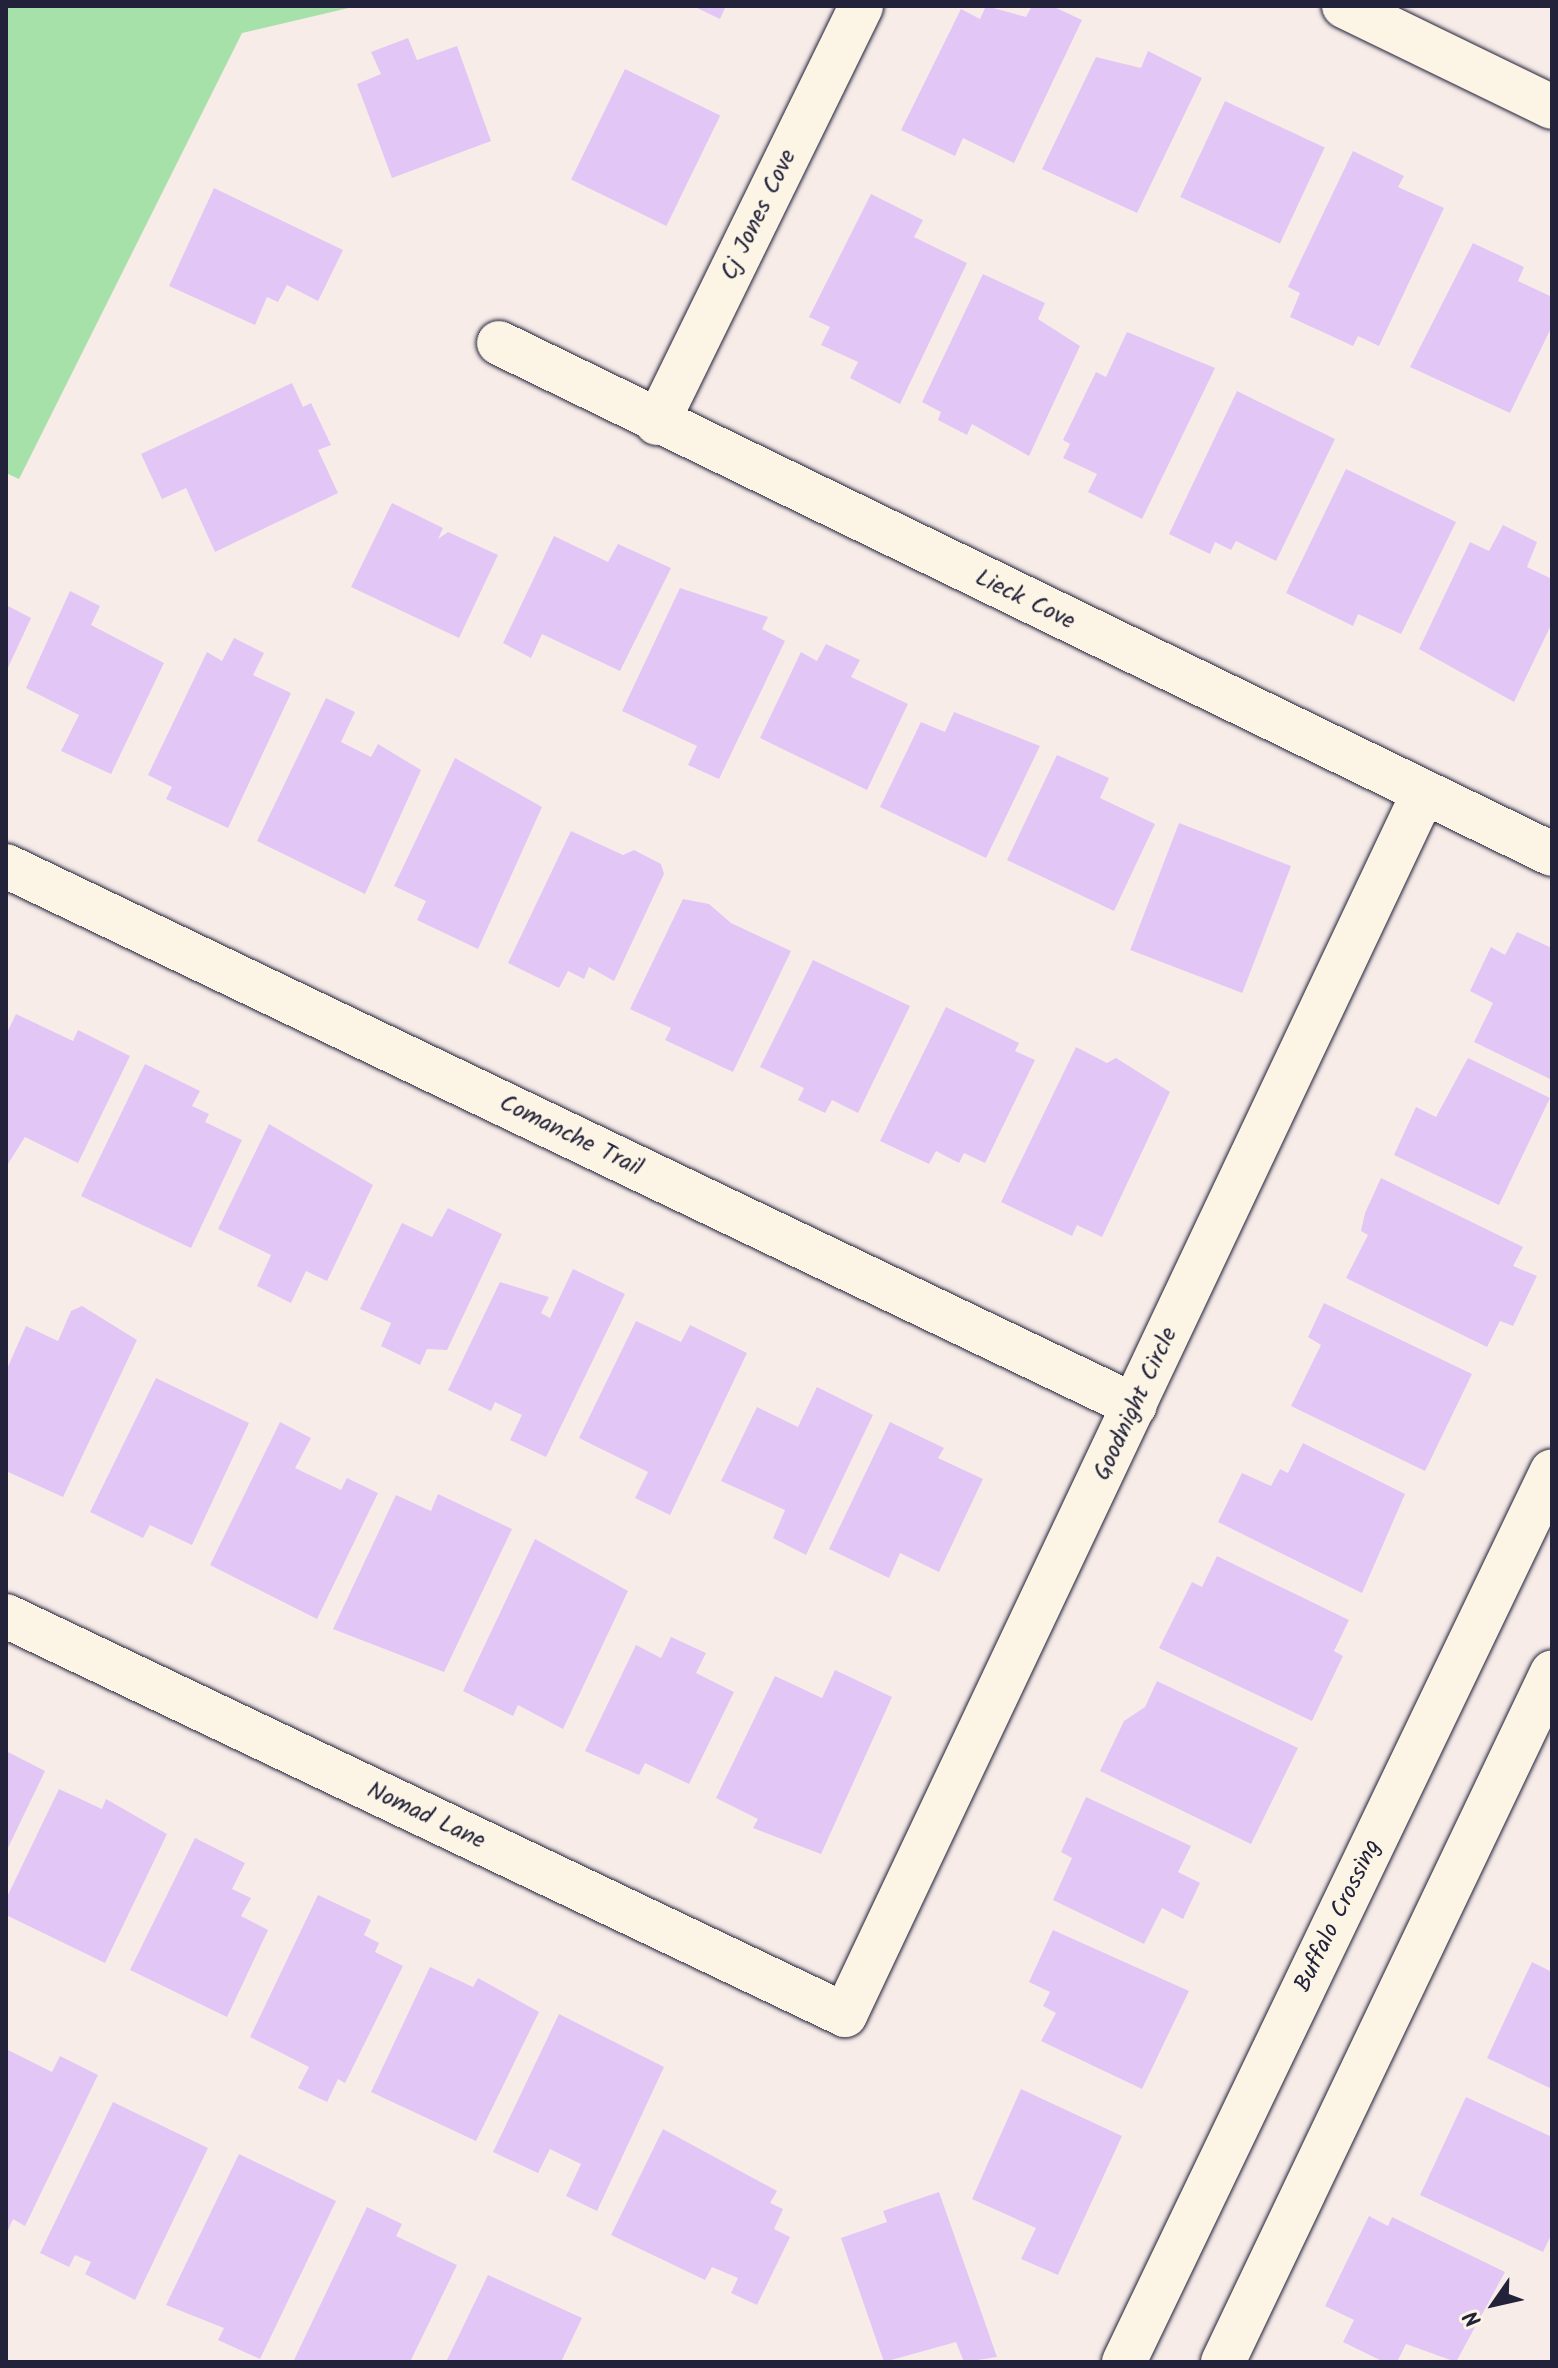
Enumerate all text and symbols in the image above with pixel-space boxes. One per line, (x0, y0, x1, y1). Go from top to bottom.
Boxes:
street label: Cj Jones Cove (715, 145, 803, 285)
street label: Lieck Cove (970, 564, 1080, 636)
street label: Comanche Trail (495, 1089, 647, 1183)
street label: Goodnight Circle (1088, 1323, 1184, 1485)
street label: Nomad Lane (362, 1776, 490, 1856)
street label: Buffalo Crossing (1289, 1835, 1387, 1997)
north arrow (1454, 2264, 1534, 2344)
text: N (1455, 2302, 1492, 2333)

